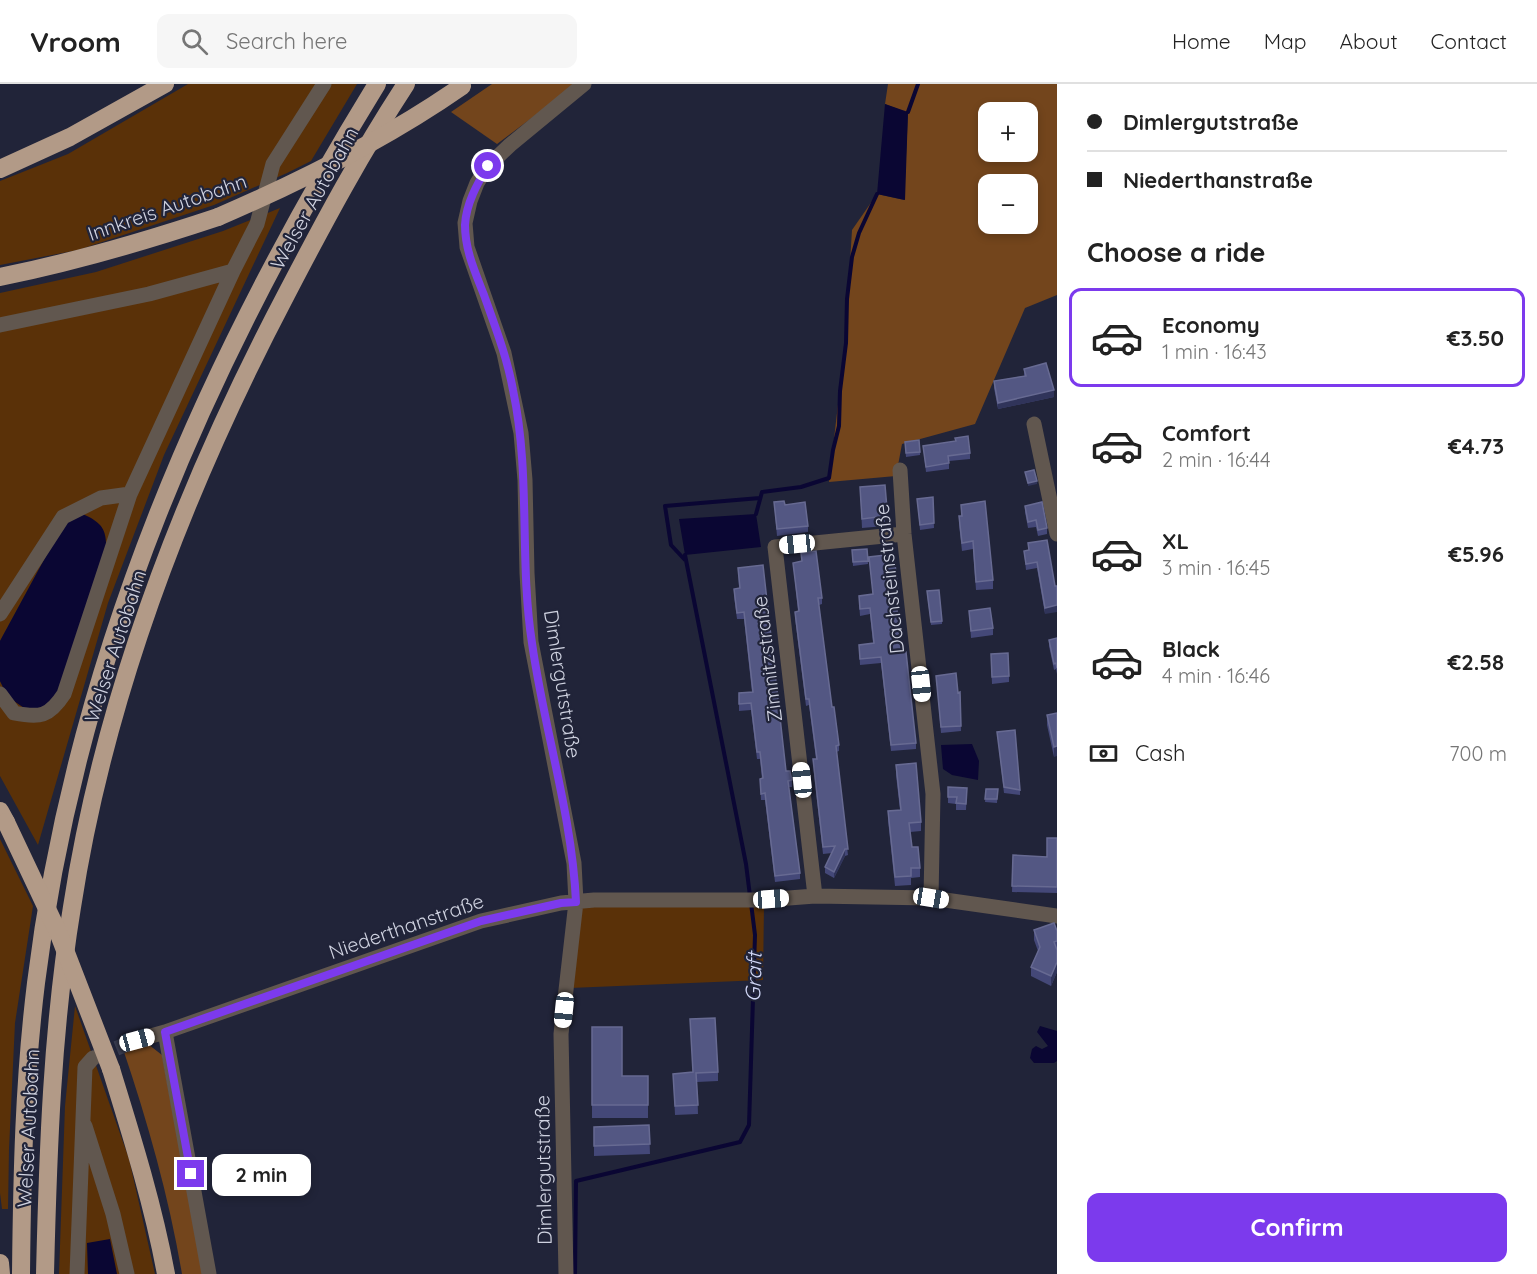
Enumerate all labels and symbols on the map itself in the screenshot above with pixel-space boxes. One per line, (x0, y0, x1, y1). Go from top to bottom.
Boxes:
street label: Welser Autobahn (265, 122, 363, 274)
route start (474, 152, 501, 179)
street label: Innkreis Autobahn (84, 168, 250, 246)
street label: Dachsteinstraße (869, 503, 909, 655)
car (778, 533, 816, 555)
street label: Welser Autobahn (79, 567, 151, 725)
street label: Zimnitzstraße (747, 595, 787, 723)
street label: Dimlergutstraße (539, 608, 587, 760)
car (910, 665, 932, 703)
car (791, 761, 813, 799)
car (912, 886, 950, 910)
street label: Niederthanstraße (325, 888, 487, 964)
car (752, 889, 790, 909)
water label: Graft (739, 949, 767, 1002)
car (553, 991, 575, 1029)
car (117, 1027, 157, 1053)
street label: Welser Autobahn (11, 1048, 45, 1208)
street label: Dimlergutstraße (529, 1095, 557, 1245)
callout: 2 min (212, 1153, 311, 1195)
route end (177, 1160, 204, 1187)

